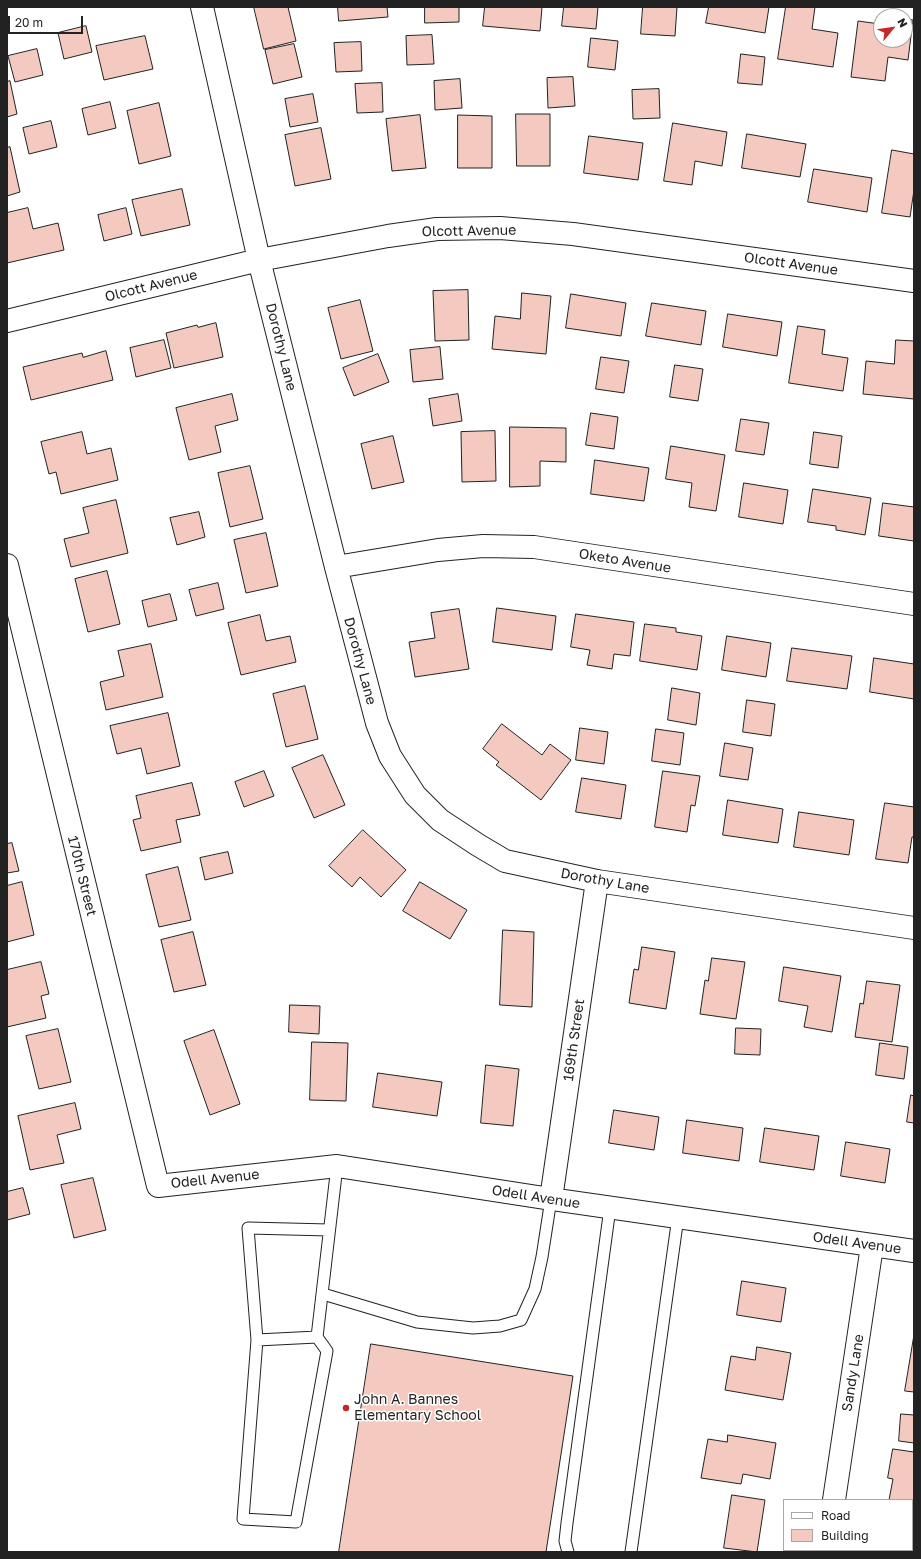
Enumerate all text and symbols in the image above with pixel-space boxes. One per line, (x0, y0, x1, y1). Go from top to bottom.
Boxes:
scale bar (10, 8, 85, 34)
north arrow (873, 8, 913, 48)
text: 20 m (15, 15, 43, 30)
text: N (895, 16, 911, 29)
street label: Olcott Avenue (422, 222, 516, 240)
street label: Olcott Avenue (743, 249, 839, 279)
street label: Olcott Avenue (103, 266, 199, 306)
street label: Dorothy Lane (262, 301, 300, 393)
street label: Oketo Avenue (578, 545, 672, 577)
street label: Dorothy Lane (340, 615, 380, 707)
street label: 170th Street (64, 834, 100, 918)
street label: Dorothy Lane (559, 865, 651, 897)
street label: 169th Street (560, 998, 588, 1082)
street label: Odell Avenue (170, 1166, 260, 1192)
street label: Odell Avenue (491, 1182, 581, 1212)
street label: Odell Avenue (812, 1228, 902, 1258)
street label: Sandy Lane (839, 1333, 867, 1413)
place label: John A. Bannes Elementary School (354, 1392, 481, 1424)
marker: John A. Bannes Elementary School (341, 1403, 351, 1413)
legend (783, 1499, 913, 1551)
text: Road (821, 1508, 850, 1523)
text: Building (821, 1528, 869, 1543)

